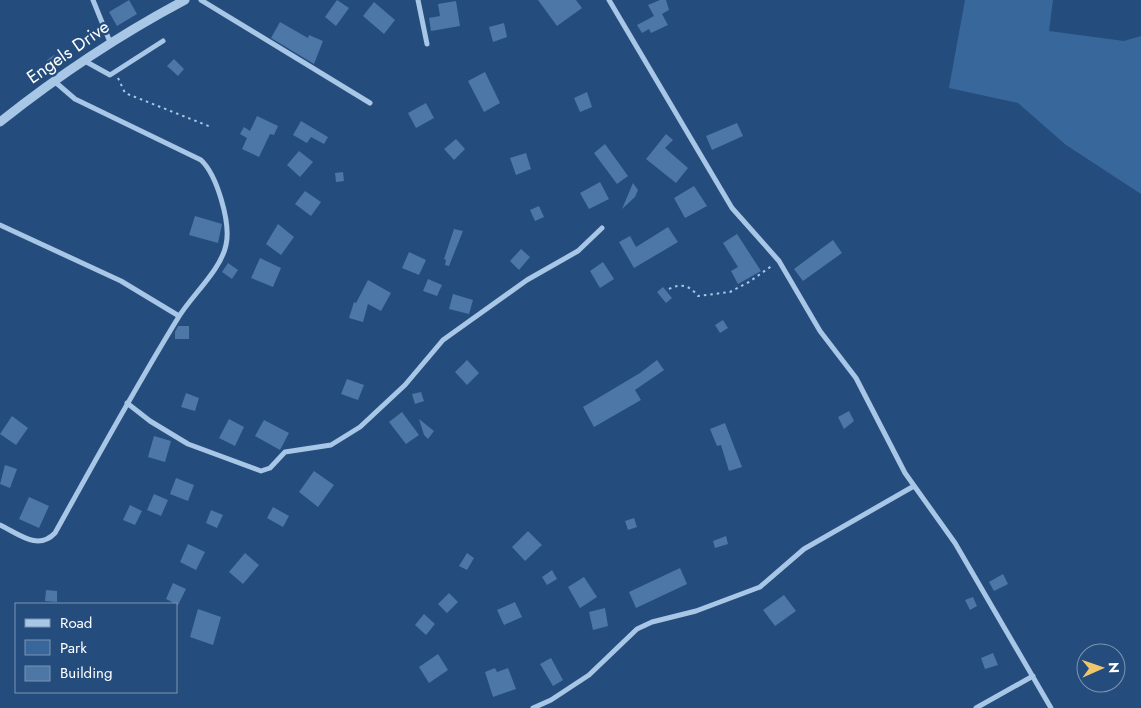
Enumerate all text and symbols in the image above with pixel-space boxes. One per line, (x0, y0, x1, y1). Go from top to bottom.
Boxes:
street label: Engels Drive (21, 14, 115, 90)
legend (15, 603, 178, 693)
text: Road (60, 612, 92, 634)
text: Park (60, 637, 87, 659)
north arrow (1076, 643, 1126, 693)
text: Building (60, 662, 112, 684)
text: N (1104, 662, 1124, 673)

